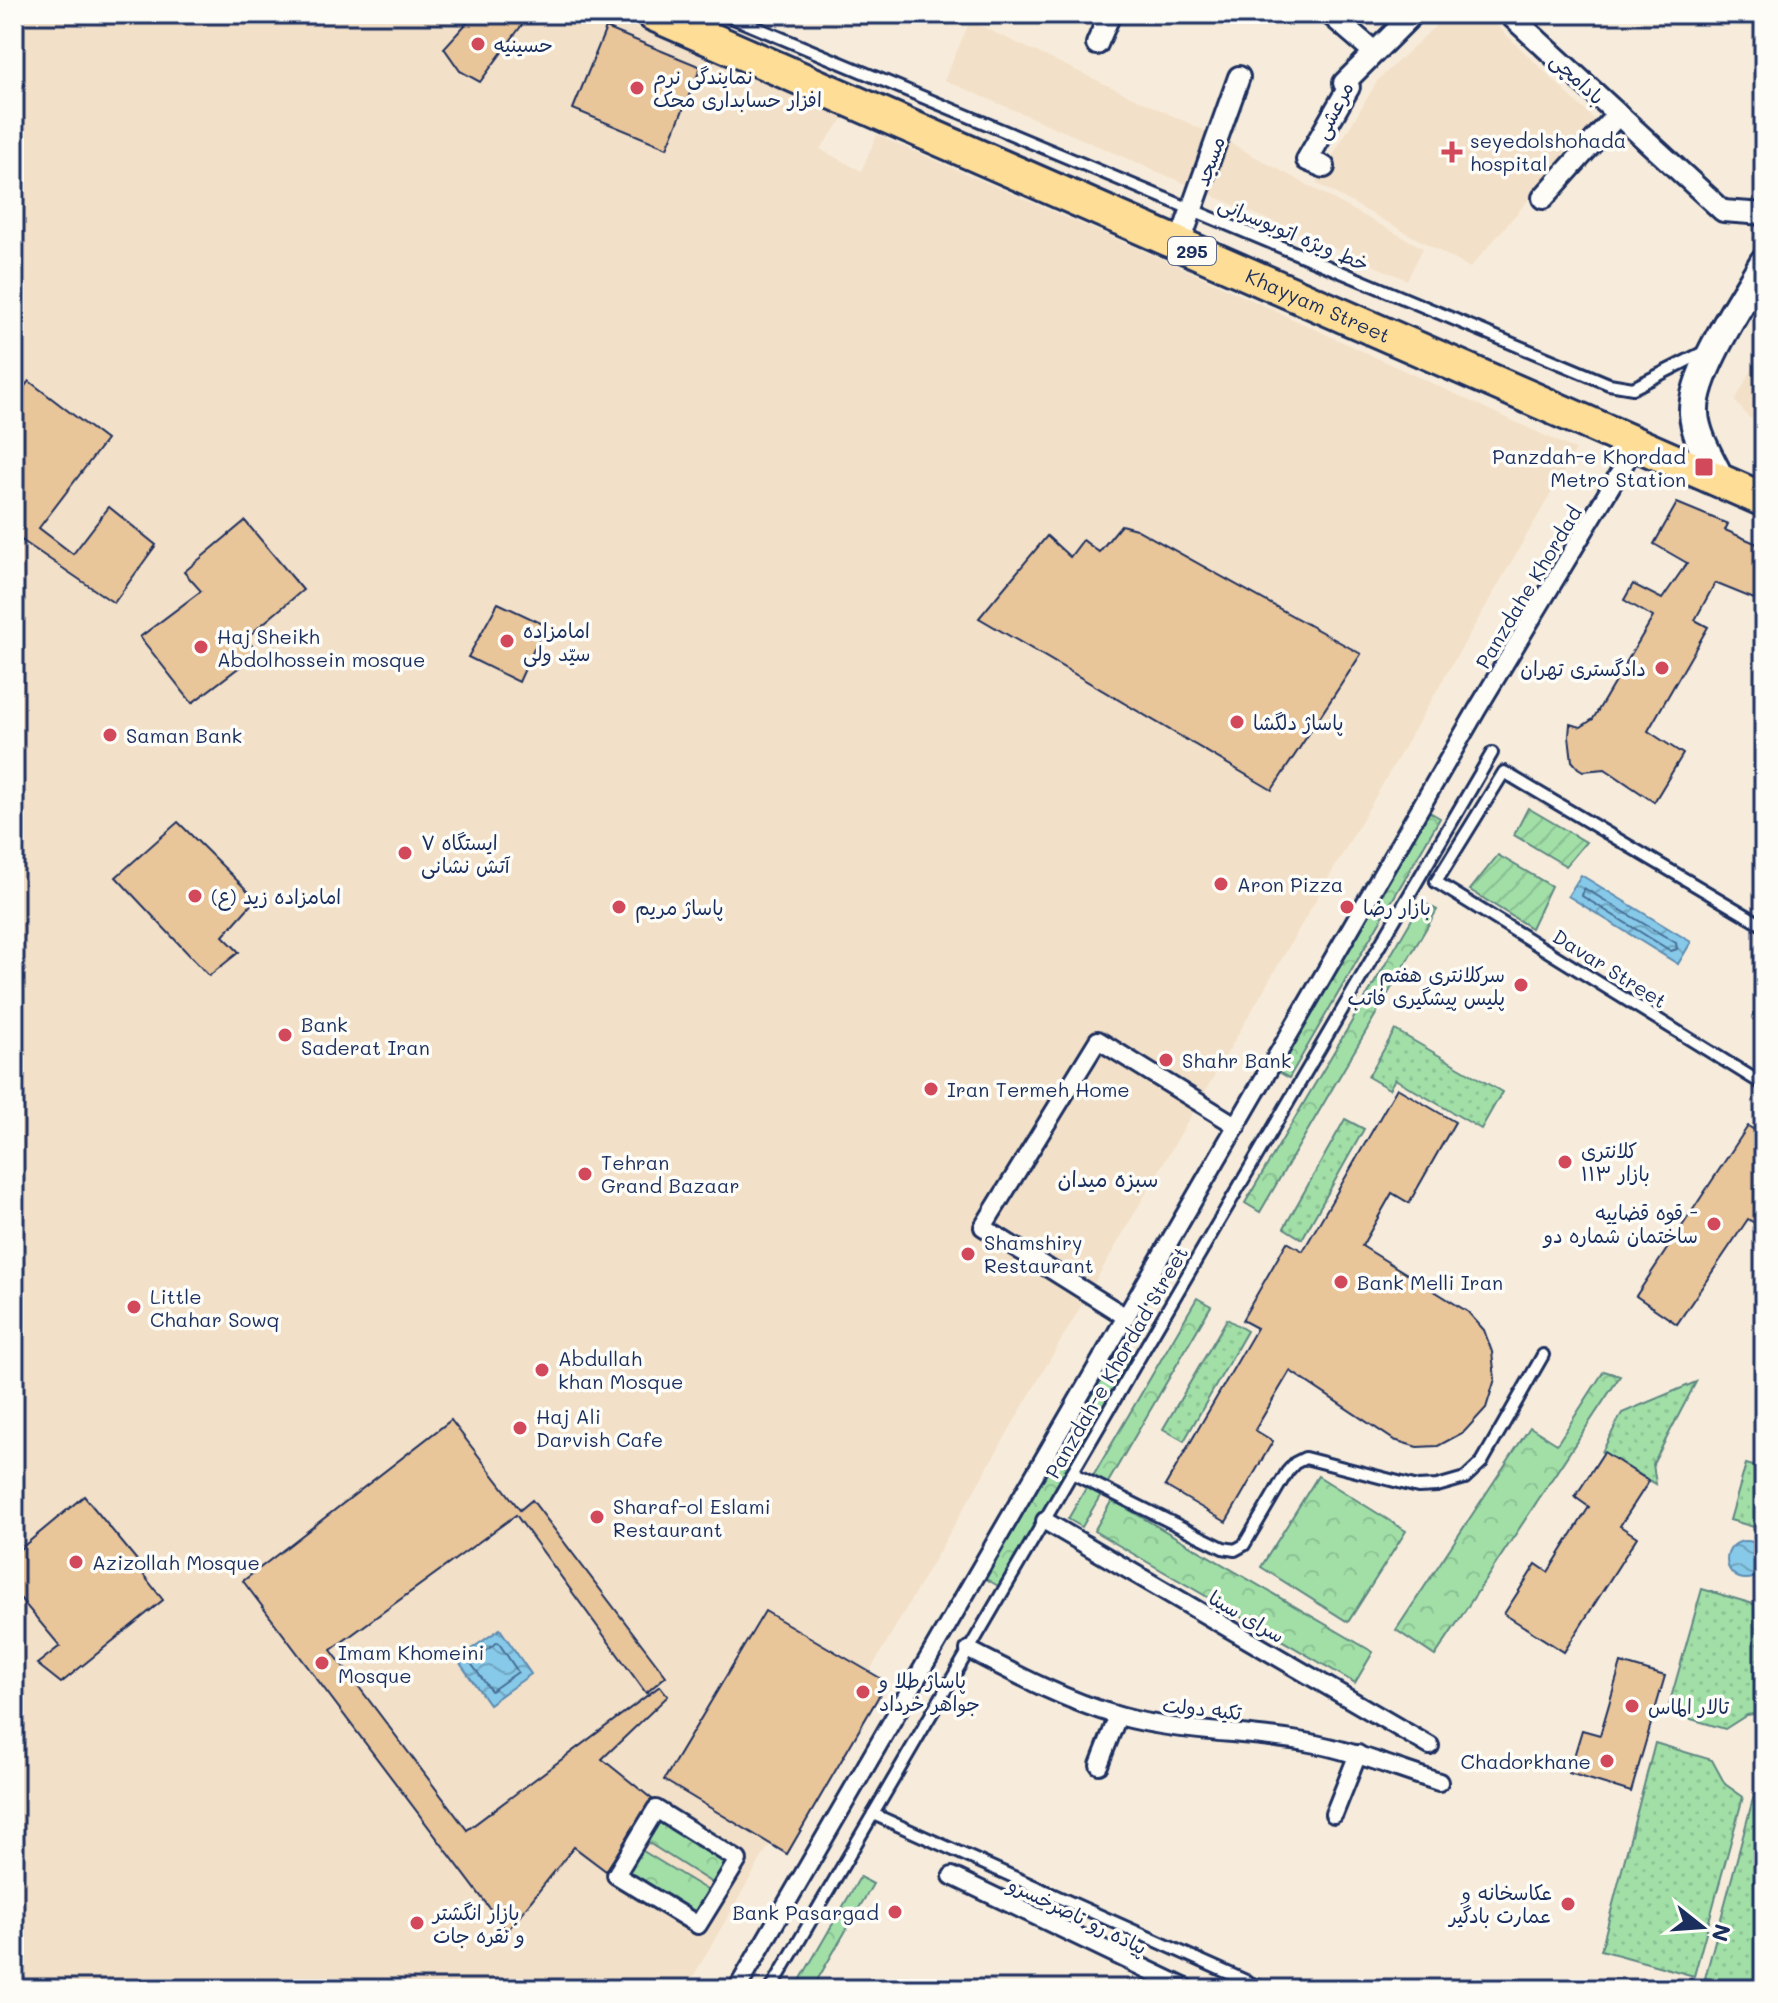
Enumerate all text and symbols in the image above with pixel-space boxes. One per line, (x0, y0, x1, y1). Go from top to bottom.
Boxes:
place label: حسینیه (494, 31, 553, 57)
marker: حسینیه (469, 35, 487, 53)
street label: بادامچی (1545, 46, 1610, 110)
place label: نمایندگی نرم افزار حسابداری محک (653, 63, 822, 112)
street label: مرعشی (1308, 77, 1359, 144)
marker: نمایندگی نرم افزار حسابداری محک (628, 79, 646, 97)
place label: seyedolshohada hospital (1470, 127, 1626, 176)
street label: مسجد (1188, 132, 1230, 190)
marker: seyedolshohada hospital (1441, 141, 1463, 163)
street label: خط ویژه اتوبوسرانی (1215, 190, 1373, 277)
road number: 295 (1168, 237, 1216, 265)
street label: Khayyam Street (1242, 262, 1395, 348)
place label: Panzdah-e Khordad Metro Station (1492, 443, 1686, 492)
marker: Panzdah-e Khordad Metro Station (1693, 456, 1715, 478)
street label: Panzdahe Khordad (1469, 501, 1587, 673)
place label: امامزاده سیّد ولی (523, 617, 590, 667)
place label: Haj Sheikh Abdolhossein mosque (217, 623, 425, 672)
marker: امامزاده سیّد ولی (498, 632, 516, 650)
marker: Haj Sheikh Abdolhossein mosque (192, 638, 210, 656)
place label: دادگستری تهران (1520, 655, 1646, 681)
marker: دادگستری تهران (1653, 659, 1671, 677)
place label: پاساژ دلگشا (1253, 709, 1343, 736)
marker: پاساژ دلگشا (1228, 713, 1246, 731)
place label: Saman Bank (126, 722, 242, 748)
marker: Saman Bank (101, 726, 119, 744)
place label: ایستگاه ۷ آتش نشانی (421, 829, 511, 879)
marker: ایستگاه ۷ آتش نشانی (396, 844, 414, 862)
place label: Aron Pizza (1237, 871, 1343, 897)
marker: Aron Pizza (1212, 875, 1230, 893)
place label: امامزاده زید (ع) (211, 883, 341, 911)
marker: امامزاده زید (ع) (186, 887, 204, 905)
place label: پاساژ مریم (635, 894, 724, 923)
place label: بازار رضا (1363, 894, 1431, 920)
marker: پاساژ مریم (610, 898, 628, 916)
marker: بازار رضا (1338, 898, 1356, 916)
street label: Davar Street (1548, 923, 1672, 1013)
place label: سرکلانتری هفتم پلیس پیشگیری فاتب (1348, 961, 1505, 1011)
marker: سرکلانتری هفتم پلیس پیشگیری فاتب (1512, 976, 1530, 994)
place label: Bank Saderat Iran (301, 1011, 430, 1060)
marker: Bank Saderat Iran (276, 1026, 294, 1044)
place label: Shahr Bank (1182, 1047, 1291, 1073)
marker: Shahr Bank (1157, 1051, 1175, 1069)
place label: Iran Termeh Home (947, 1076, 1130, 1102)
marker: Iran Termeh Home (922, 1080, 940, 1098)
place label: کلانتری ۱۱۳ بازار (1581, 1137, 1650, 1186)
place label: Tehran Grand Bazaar (601, 1149, 739, 1198)
marker: کلانتری ۱۱۳ بازار (1556, 1153, 1574, 1171)
district label: سبزه میدان (1057, 1164, 1159, 1193)
marker: Tehran Grand Bazaar (576, 1165, 594, 1183)
place label: قوه قضاییه - ساختمان شماره دو (1542, 1199, 1698, 1248)
marker: قوه قضاییه - ساختمان شماره دو (1705, 1215, 1723, 1233)
place label: Shamshiry Restaurant (984, 1229, 1094, 1278)
street label: Panzdah-e Khordad Street (1039, 1241, 1193, 1483)
marker: Shamshiry Restaurant (959, 1245, 977, 1263)
place label: Bank Melli Iran (1357, 1269, 1503, 1295)
marker: Bank Melli Iran (1332, 1273, 1350, 1291)
place label: Little Chahar Sowq (150, 1283, 280, 1332)
marker: Little Chahar Sowq (125, 1298, 143, 1316)
place label: Abdullah khan Mosque (558, 1345, 684, 1394)
marker: Abdullah khan Mosque (533, 1361, 551, 1379)
place label: Haj Ali Darvish Cafe (536, 1403, 663, 1452)
marker: Haj Ali Darvish Cafe (511, 1419, 529, 1437)
place label: Sharaf-ol Eslami Restaurant (613, 1493, 771, 1542)
marker: Sharaf-ol Eslami Restaurant (588, 1508, 606, 1526)
place label: Azizollah Mosque (92, 1549, 260, 1575)
marker: Azizollah Mosque (67, 1553, 85, 1571)
street label: سرای سینا (1204, 1584, 1290, 1648)
place label: Imam Khomeini Mosque (338, 1639, 484, 1688)
marker: Imam Khomeini Mosque (313, 1654, 331, 1672)
place label: پاساژ طلا و جواهر خرداد (877, 1667, 980, 1718)
marker: پاساژ طلا و جواهر خرداد (854, 1683, 872, 1701)
street label: تکیه دولت (1161, 1691, 1243, 1725)
place label: تالار الماس (1648, 1693, 1729, 1719)
marker: تالار الماس (1623, 1697, 1641, 1715)
place label: Chadorkhane (1461, 1748, 1591, 1774)
marker: Chadorkhane (1598, 1752, 1616, 1770)
street label: پیاده رو ناصرخسرو (1003, 1870, 1151, 1961)
place label: عکاسخانه و عمارت بادگیر (1447, 1879, 1552, 1928)
north arrow (1662, 1887, 1742, 1967)
marker: عکاسخانه و عمارت بادگیر (1559, 1895, 1577, 1913)
place label: بازار انگشتر و نقره‌ جات (431, 1899, 525, 1948)
place label: Bank Pasargad (732, 1899, 879, 1925)
marker: Bank Pasargad (886, 1903, 904, 1921)
marker: بازار انگشتر و نقره‌ جات (408, 1914, 426, 1932)
text: N (1705, 1921, 1738, 1945)

